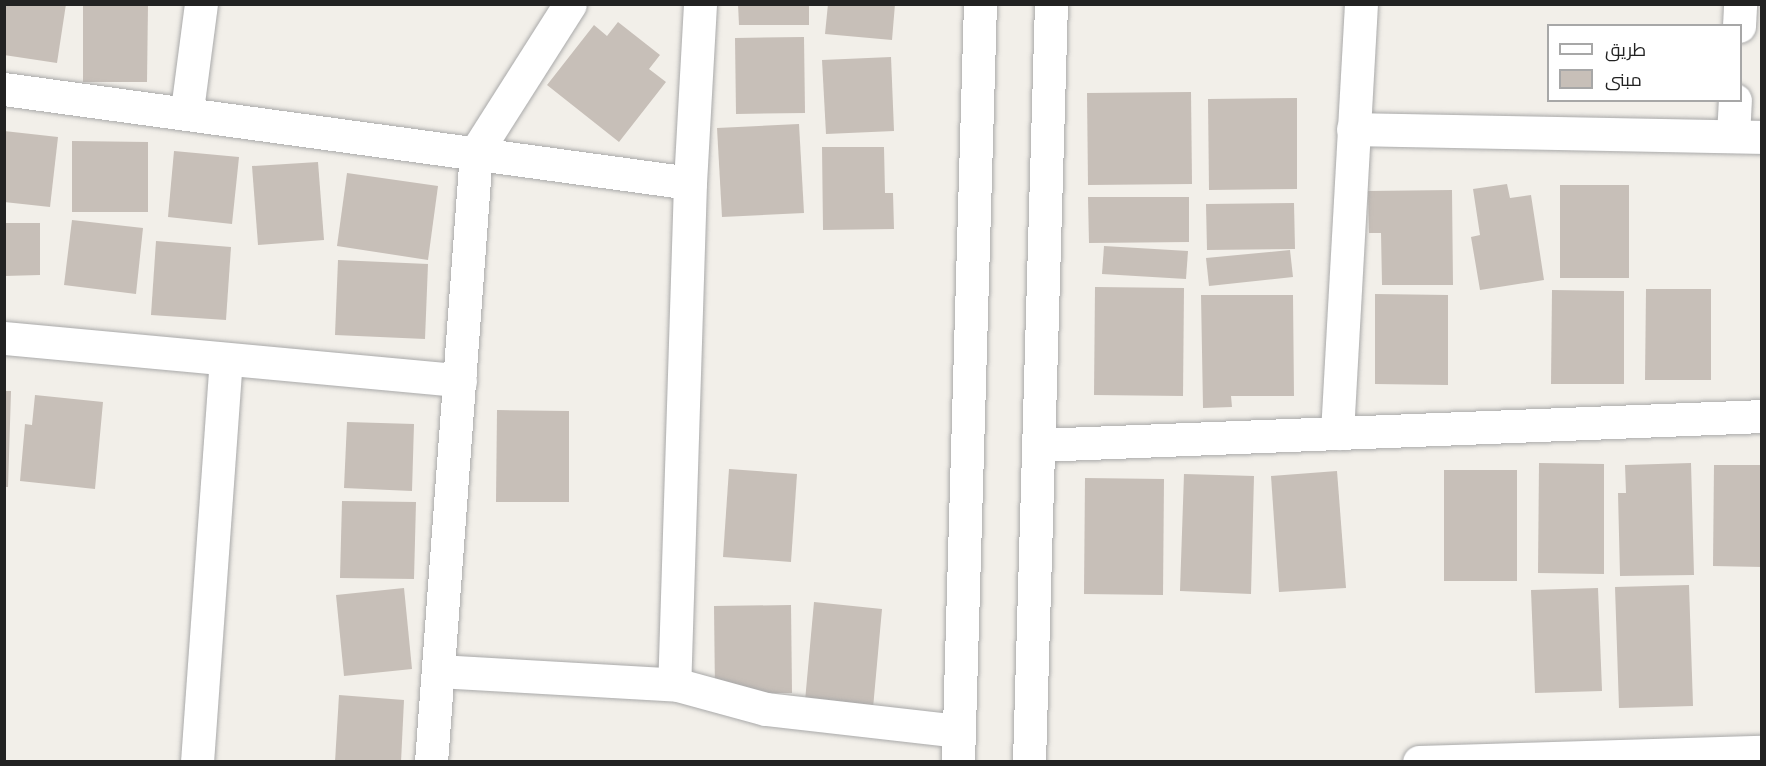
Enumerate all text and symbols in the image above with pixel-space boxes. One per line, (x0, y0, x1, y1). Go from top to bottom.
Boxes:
legend (1547, 24, 1742, 102)
text: طريق (1605, 39, 1646, 61)
text: مبنى (1605, 69, 1642, 91)

